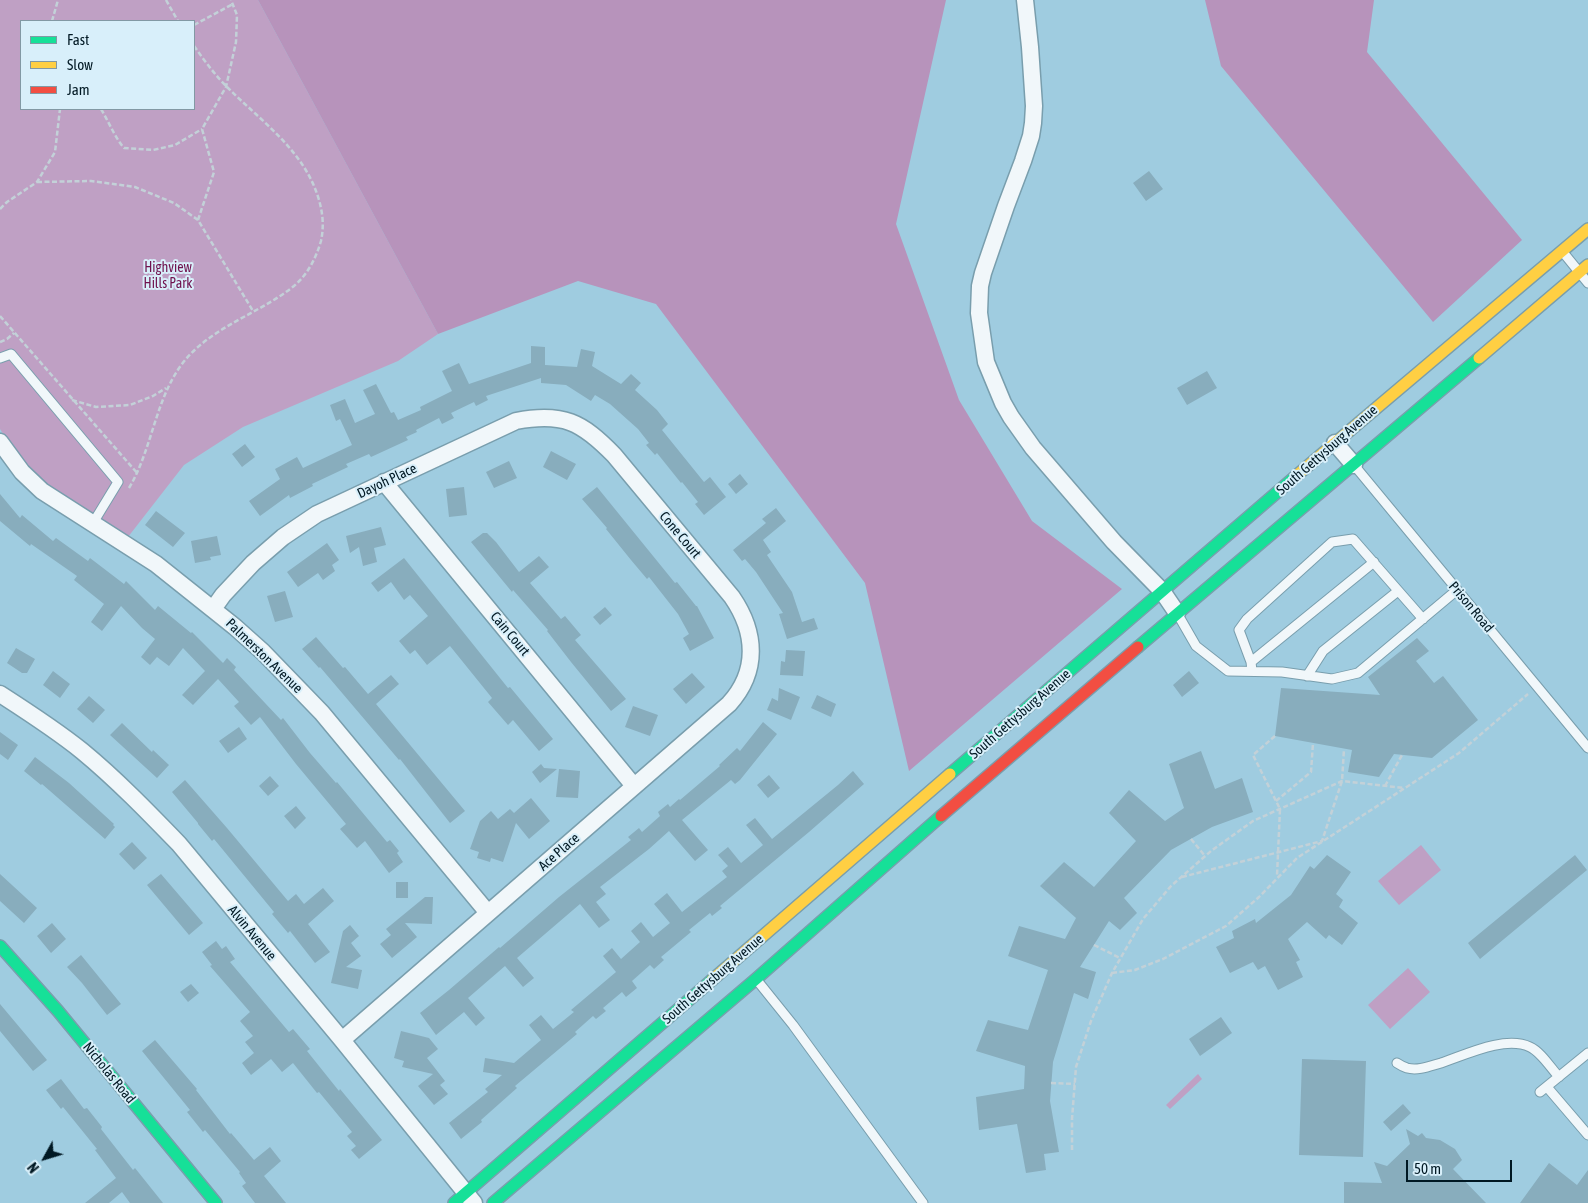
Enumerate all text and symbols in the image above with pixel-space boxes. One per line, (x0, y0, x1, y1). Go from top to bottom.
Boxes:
legend (20, 20, 195, 110)
text: Fast (67, 31, 89, 48)
text: Slow (67, 56, 93, 73)
text: Jam (67, 81, 90, 98)
park label: Highview Hills Park (143, 260, 193, 292)
street label: South Gettysburg Avenue (1273, 402, 1381, 498)
street label: Dayoh Place (355, 460, 419, 502)
street label: Cone Court (656, 508, 704, 562)
street label: Prison Road (1445, 578, 1497, 636)
street label: Cain Court (487, 609, 533, 659)
street label: Palmerston Avenue (222, 615, 306, 697)
street label: South Gettysburg Avenue (966, 666, 1074, 762)
street label: Ace Place (535, 830, 583, 874)
street label: Alvin Avenue (224, 902, 280, 964)
street label: South Gettysburg Avenue (659, 931, 767, 1027)
street label: Nicholas Road (79, 1039, 139, 1107)
north arrow (20, 1133, 70, 1183)
scale bar (1408, 1150, 1514, 1182)
text: N (25, 1159, 42, 1176)
text: 50 m (1414, 1160, 1441, 1177)

